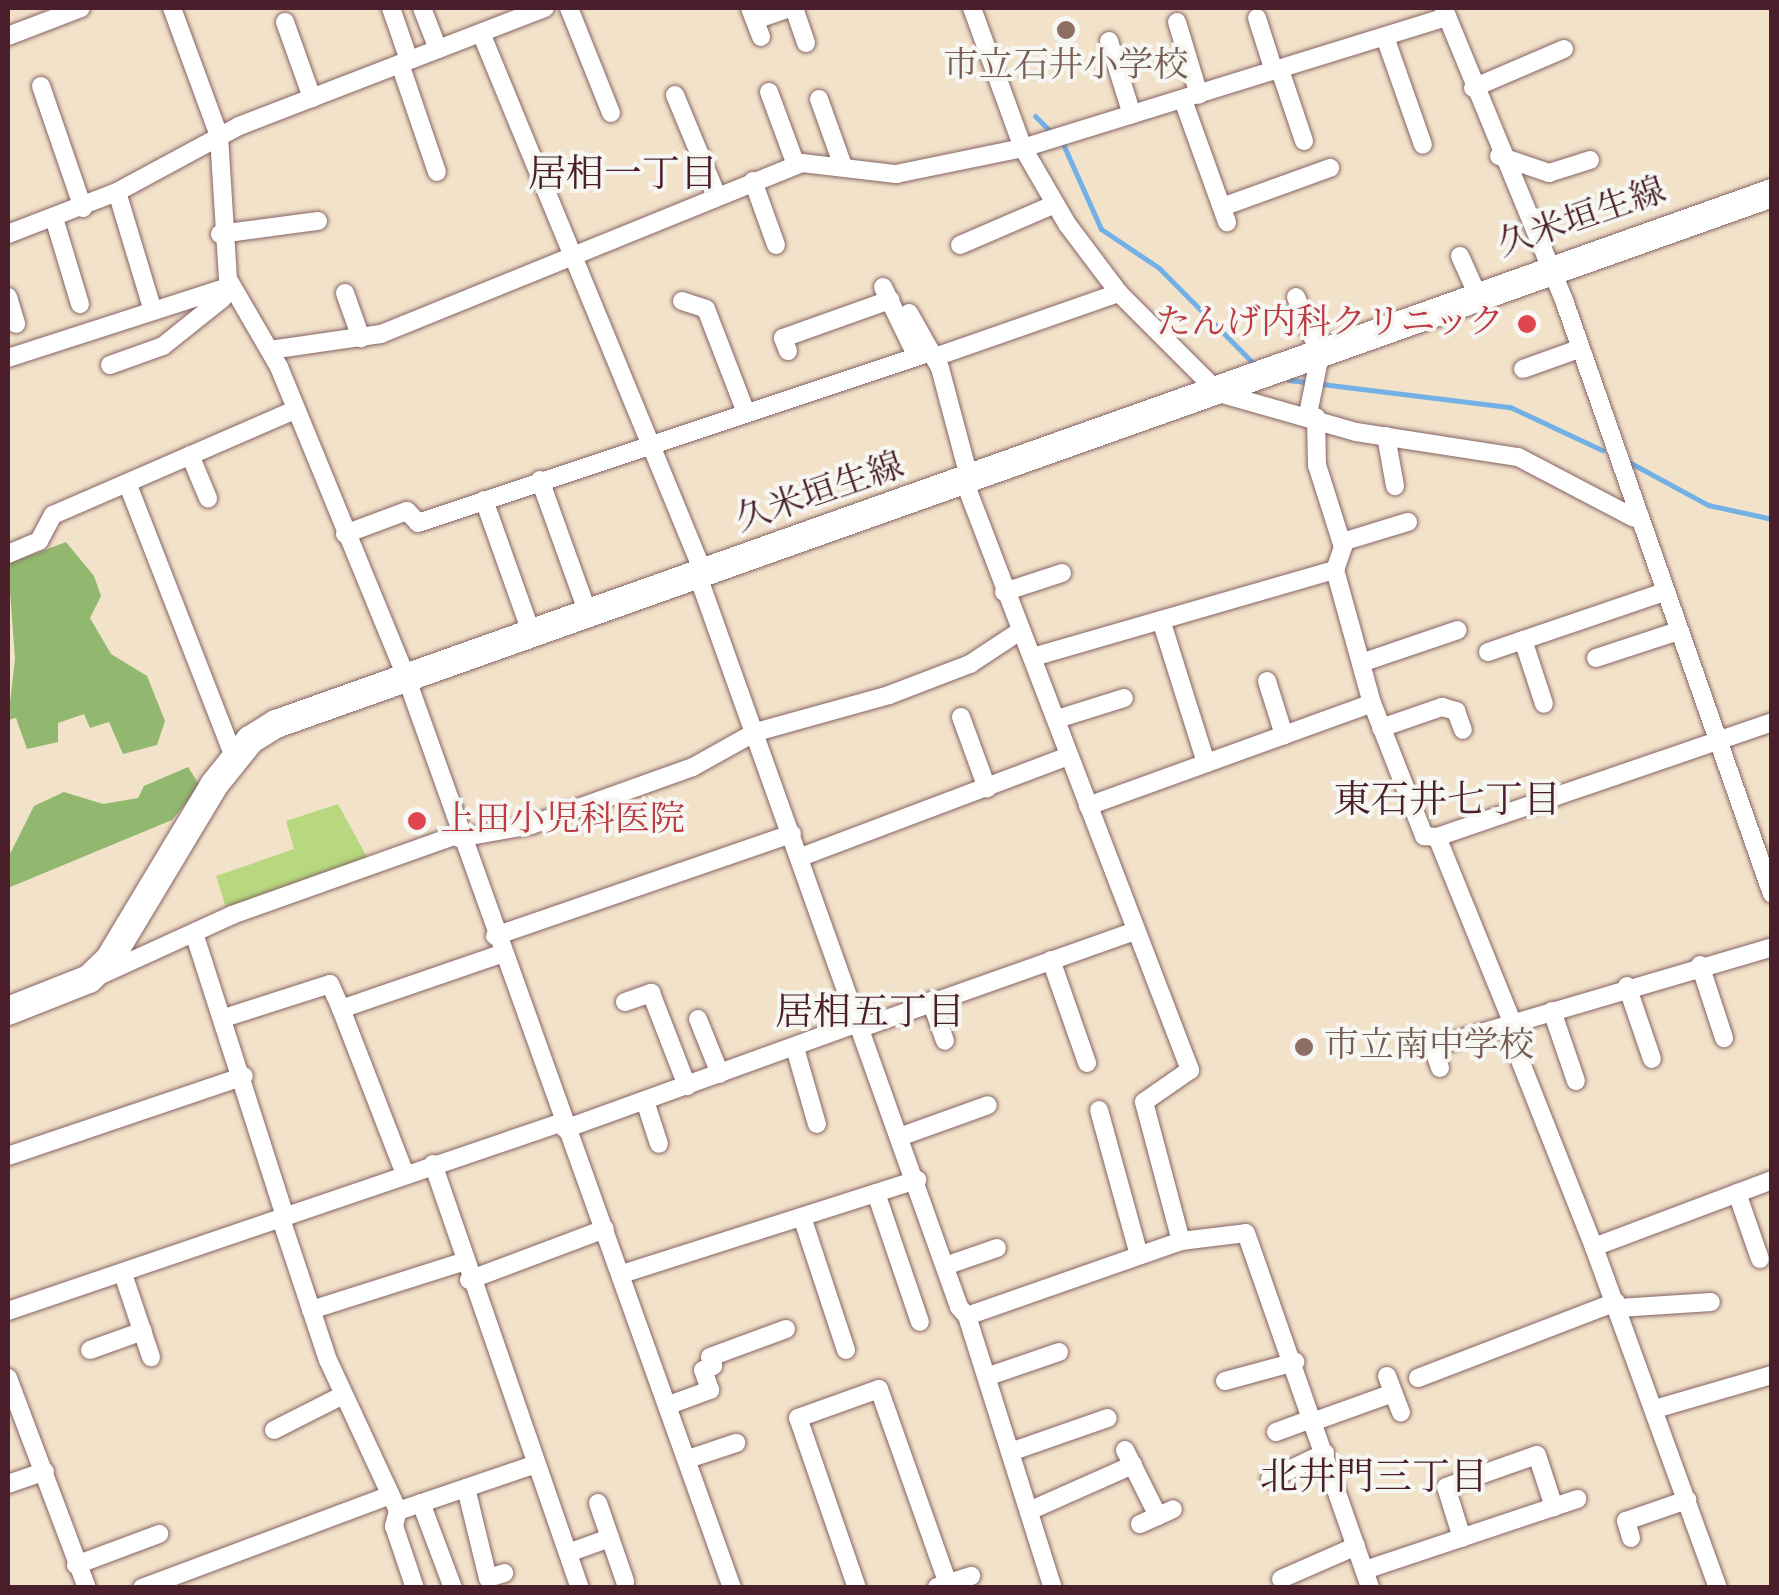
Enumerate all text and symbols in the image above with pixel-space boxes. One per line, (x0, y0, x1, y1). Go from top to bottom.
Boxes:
marker: 市立石井小学校 (1055, 19, 1077, 41)
place label: 市立石井小学校 (944, 46, 1188, 88)
district label: 居相一丁目 (528, 154, 718, 200)
street label: 久米垣生線 (1492, 171, 1672, 267)
place label: たんげ内科クリニック (1154, 303, 1504, 345)
marker: たんげ内科クリニック (1514, 311, 1540, 337)
street label: 久米垣生線 (730, 446, 910, 542)
district label: 東石井七丁目 (1333, 780, 1561, 826)
place label: 上田小児科医院 (440, 800, 685, 842)
marker: 上田小児科医院 (404, 808, 430, 834)
district label: 居相五丁目 (775, 992, 965, 1038)
place label: 市立南中学校 (1324, 1026, 1534, 1068)
marker: 市立南中学校 (1293, 1036, 1315, 1058)
district label: 北井門三丁目 (1260, 1457, 1488, 1503)

